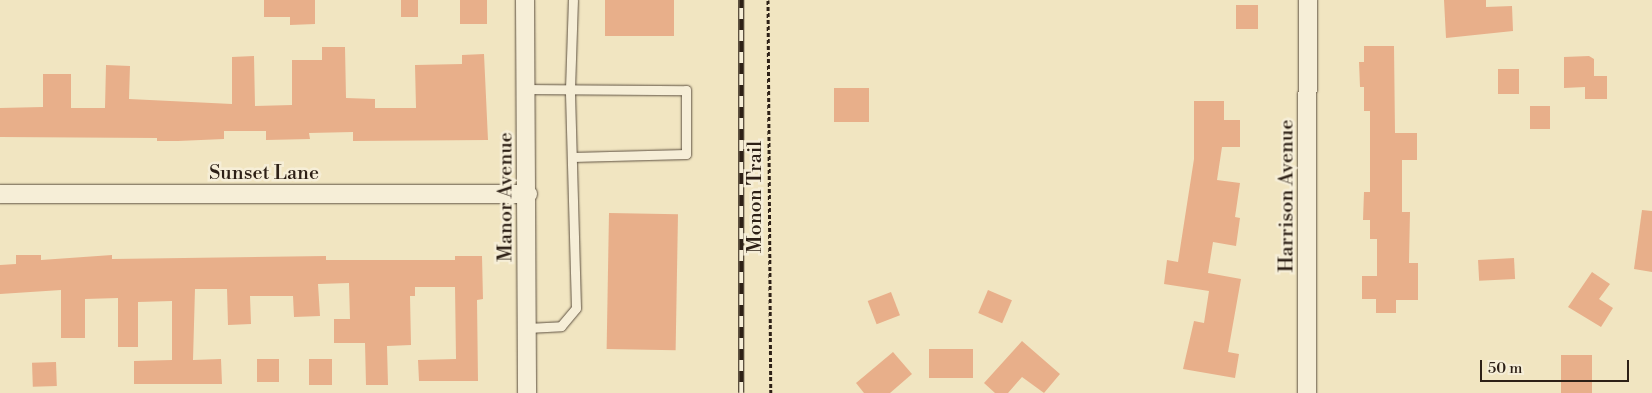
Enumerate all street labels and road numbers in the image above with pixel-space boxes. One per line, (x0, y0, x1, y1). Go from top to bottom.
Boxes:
street label: Harrison Avenue (1275, 120, 1299, 272)
street label: Manor Avenue (494, 132, 518, 262)
street label: Monon Trail (743, 141, 767, 253)
street label: Sunset Lane (209, 161, 319, 185)

